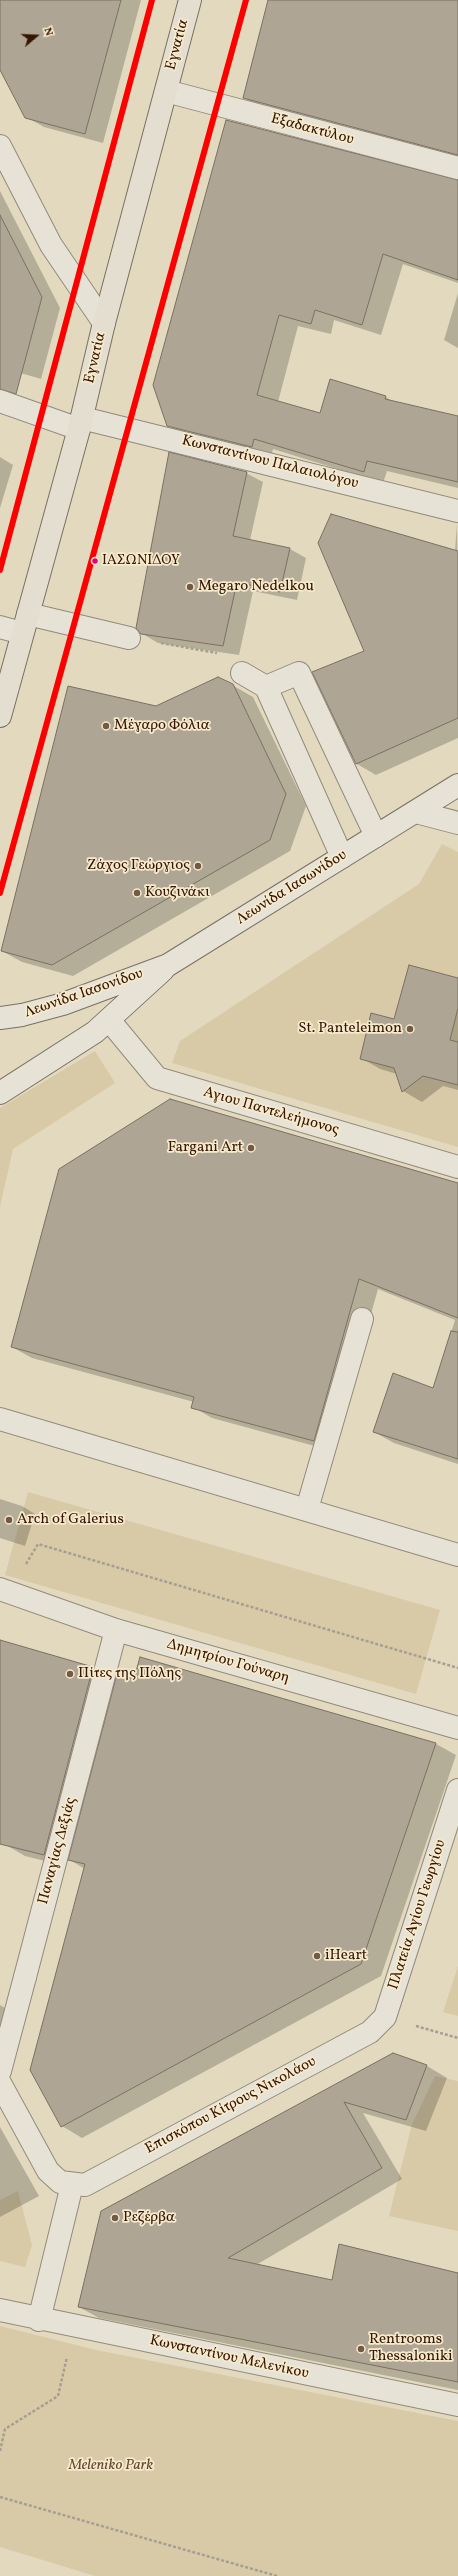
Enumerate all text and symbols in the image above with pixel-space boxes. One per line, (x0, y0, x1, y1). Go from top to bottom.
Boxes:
north arrow (16, 16, 56, 56)
street label: Εγνατία (163, 18, 193, 72)
text: N (39, 26, 56, 38)
street label: Εξαδακτύλου (269, 110, 355, 150)
street label: Εγνατία (81, 331, 111, 385)
street label: Κωνσταντίνου Παλαιολόγου (180, 432, 360, 494)
place label: ΙΑΣΩΝΙΔΟΥ (102, 553, 180, 569)
marker: ΙΑΣΩΝΙΔΟΥ (90, 556, 100, 566)
place label: Megaro Nedelkou (198, 578, 314, 596)
marker: Megaro Nedelkou (185, 582, 195, 592)
place label: Μέγαρο Φόλια (114, 717, 210, 735)
marker: Μέγαρο Φόλια (101, 721, 111, 731)
street label: Λεωνίδα Ιασωνίδου (233, 847, 351, 929)
place label: Ζάχος Γεώργιος (87, 857, 190, 875)
marker: Ζάχος Γεώργιος (193, 861, 203, 871)
place label: Κουζινάκι (145, 884, 210, 902)
marker: Κουζινάκι (132, 888, 142, 898)
street label: Λεωνίδα Ιασονίδου (22, 965, 146, 1023)
place label: St. Panteleimon (298, 1020, 402, 1038)
marker: St. Panteleimon (405, 1024, 415, 1034)
street label: Αγιου Παντελεήμονος (201, 1084, 341, 1140)
place label: Fargani Art (168, 1139, 243, 1157)
marker: Fargani Art (246, 1143, 256, 1153)
place label: Arch of Galerius (17, 1511, 124, 1529)
marker: Arch of Galerius (4, 1515, 14, 1525)
street label: Δημητρίου Γούναρη (165, 1636, 291, 1688)
place label: Πίτες της Πόλης (78, 1665, 181, 1683)
marker: Πίτες της Πόλης (65, 1669, 75, 1679)
street label: Παναγίας Δεξιάς (35, 1796, 81, 1906)
street label: Πλατεία Αγίου Γεωργίου (385, 1838, 451, 1992)
place label: iHeart (325, 1947, 367, 1965)
marker: iHeart (312, 1951, 322, 1961)
street label: Επισκόπου Κίτρους Νικολάου (142, 2053, 320, 2159)
place label: Ρεζέρβα (123, 2209, 175, 2227)
marker: Ρεζέρβα (110, 2213, 120, 2223)
place label: Rentrooms Thessaloniki (369, 2331, 452, 2366)
street label: Κωνσταντίνου Μελενίκου (148, 2332, 310, 2384)
marker: Rentrooms Thessaloniki (356, 2344, 366, 2354)
park label: Meleniko Park (69, 2457, 153, 2475)

